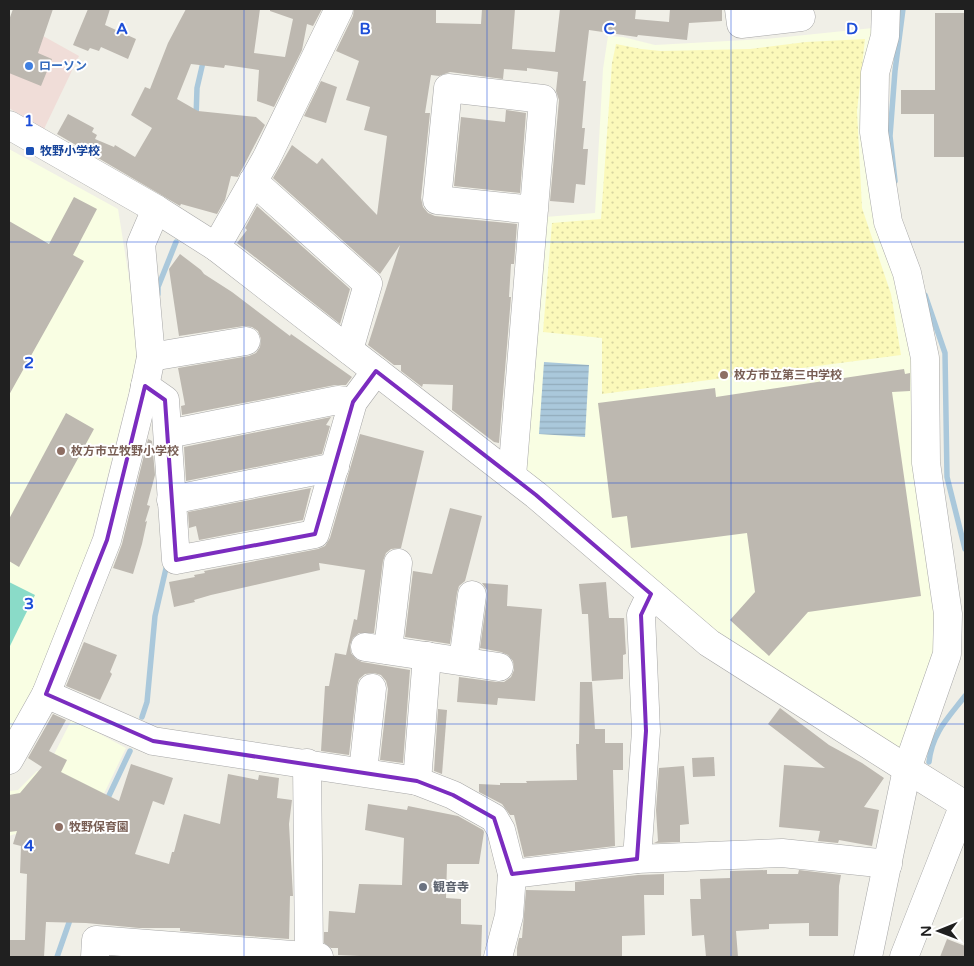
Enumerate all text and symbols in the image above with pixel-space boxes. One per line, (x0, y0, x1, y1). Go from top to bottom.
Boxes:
text: A (116, 19, 128, 39)
text: B (359, 19, 371, 39)
text: C (603, 19, 615, 39)
text: D (846, 19, 858, 39)
place label: ローソン (39, 59, 87, 73)
marker: ローソン (23, 60, 35, 72)
text: 1 (24, 111, 34, 131)
place label: 牧野小学校 (40, 144, 100, 158)
marker: 牧野小学校 (24, 145, 36, 157)
text: 2 (24, 353, 34, 373)
place label: 枚方市立第三中学校 (734, 368, 842, 382)
marker: 枚方市立第三中学校 (718, 369, 730, 381)
place label: 枚方市立牧野小学校 (71, 444, 179, 458)
marker: 枚方市立牧野小学校 (55, 445, 67, 457)
text: 3 (24, 594, 34, 614)
place label: 牧野保育園 (69, 820, 129, 834)
marker: 牧野保育園 (53, 821, 65, 833)
text: 4 (24, 836, 34, 856)
place label: 観音寺 (433, 880, 469, 894)
marker: 観音寺 (417, 881, 429, 893)
north arrow (914, 906, 964, 956)
text: N (918, 925, 935, 937)

